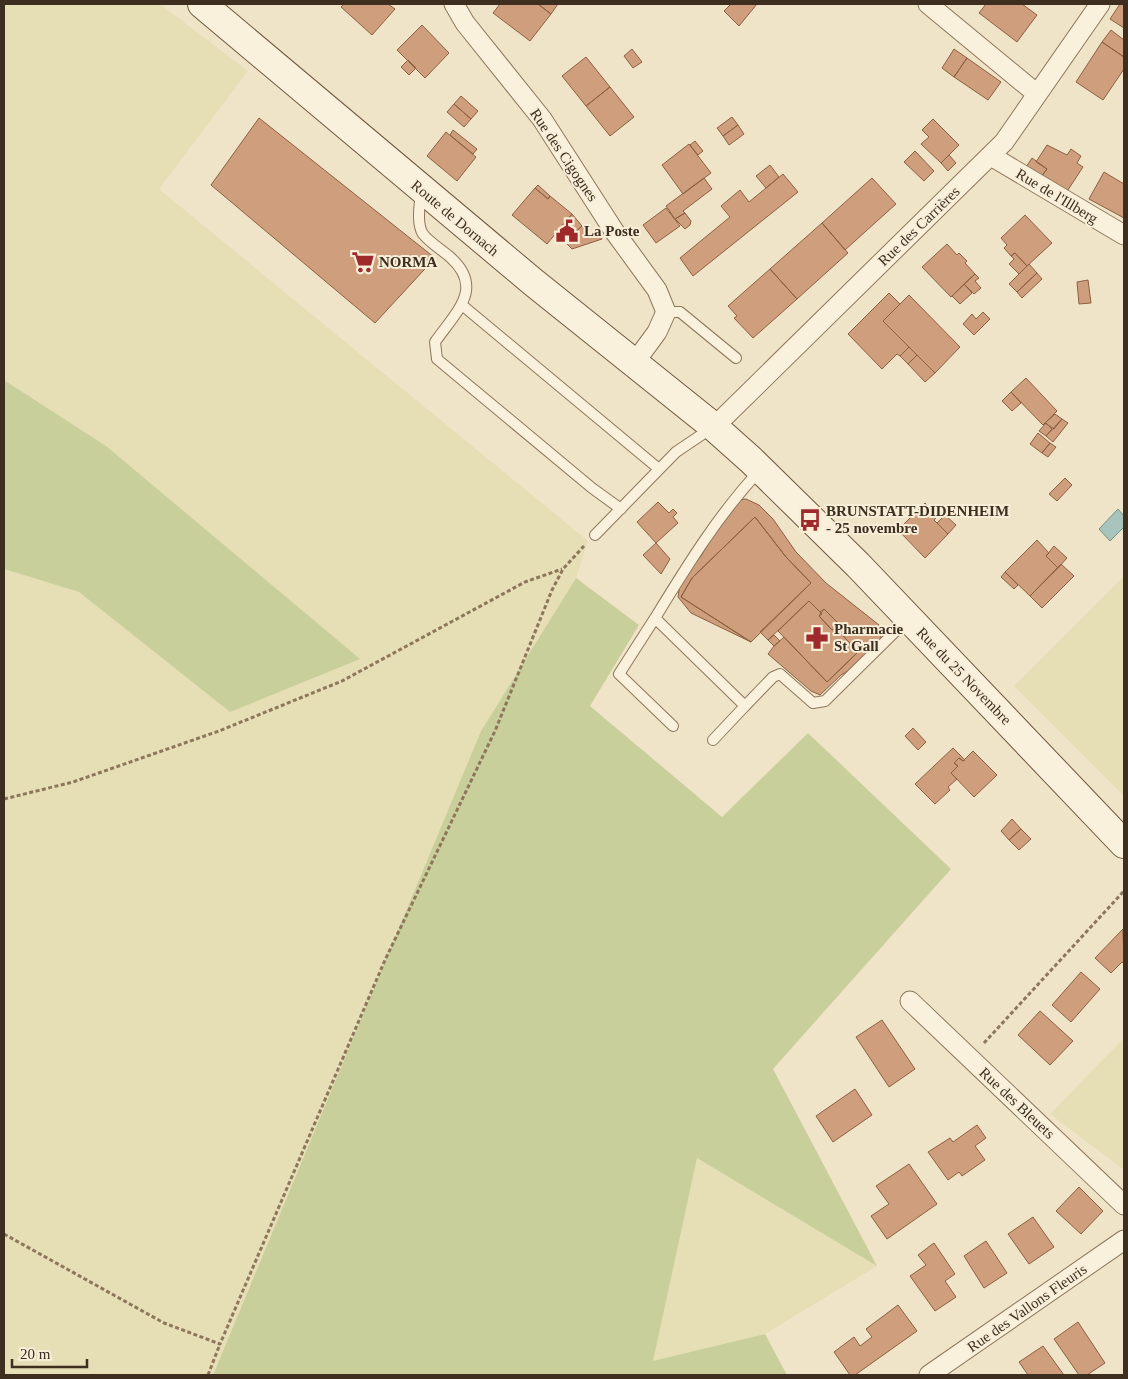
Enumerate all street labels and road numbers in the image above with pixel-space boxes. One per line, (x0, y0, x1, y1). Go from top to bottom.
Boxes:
street label: Rue des Cigognes (527, 106, 601, 205)
street label: Rue de l'Illberg (1013, 165, 1101, 227)
street label: Route de Dornach (408, 177, 502, 260)
street label: Rue des Carrières (875, 183, 963, 269)
street label: Rue du 25 Novembre (914, 624, 1015, 728)
street label: Rue des Bleuets (976, 1064, 1058, 1142)
street label: Rue des Vallons Fleuris (964, 1261, 1090, 1355)

